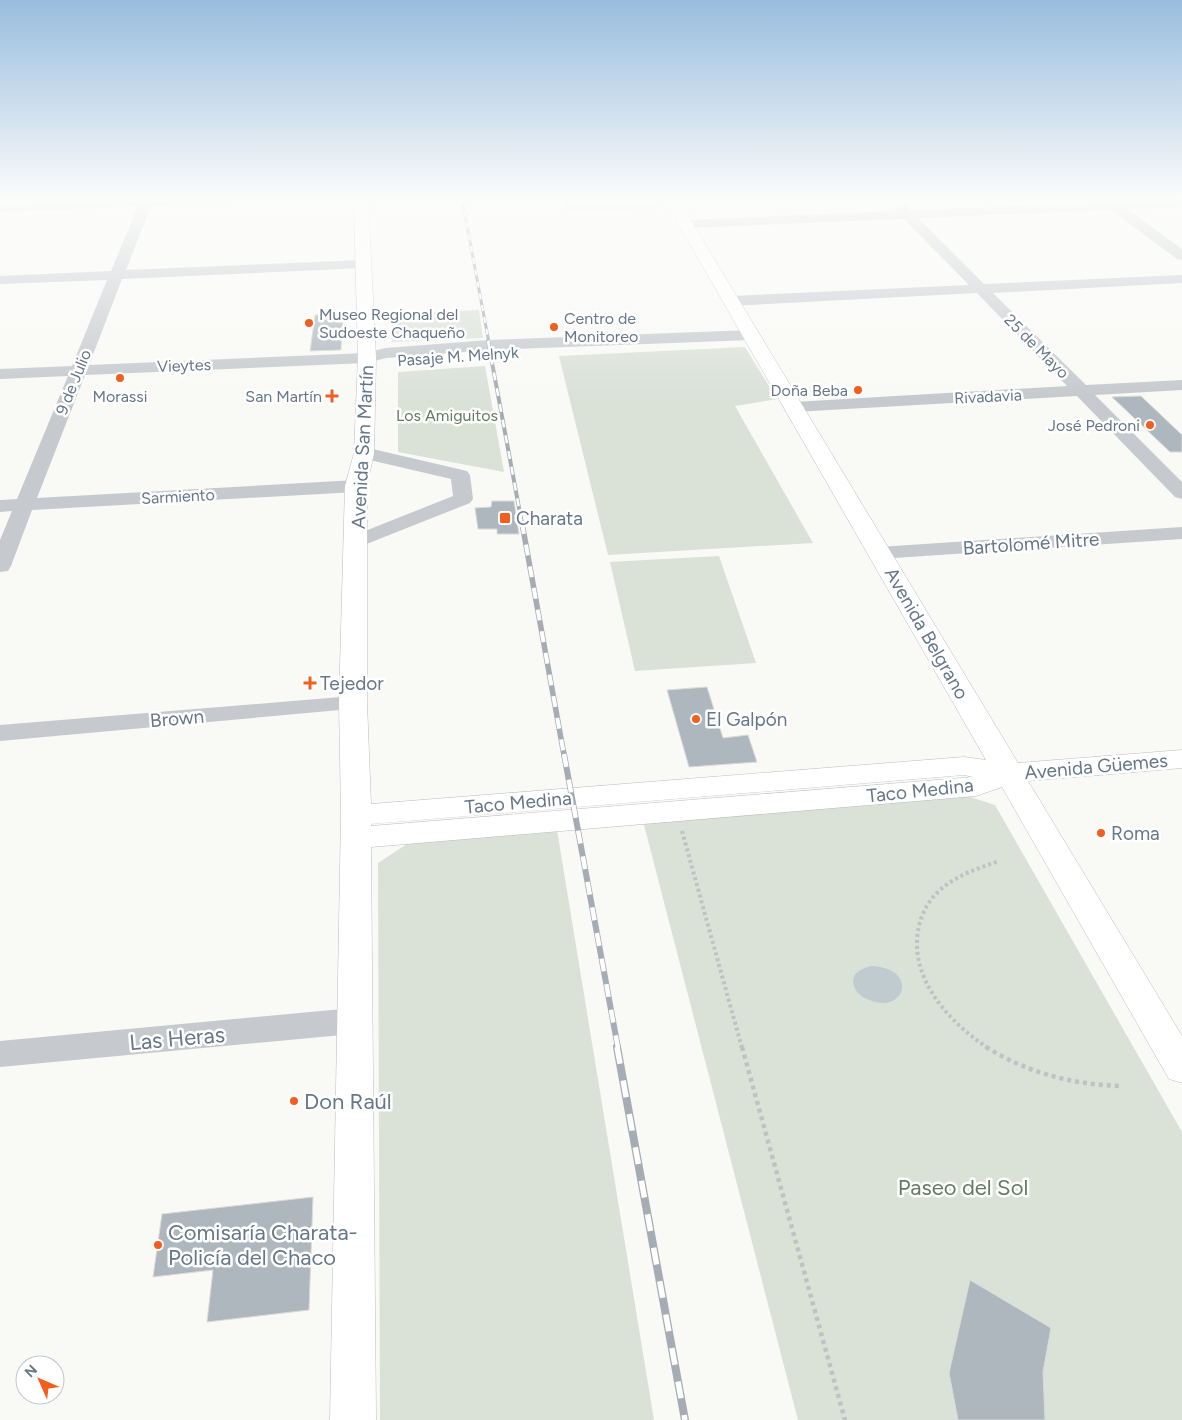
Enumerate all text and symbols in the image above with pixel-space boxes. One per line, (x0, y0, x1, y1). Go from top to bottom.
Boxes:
place label: Museo Regional del Sudoeste Chaqueño (319, 305, 465, 342)
place label: Centro de Monitoreo (564, 309, 638, 346)
street label: 25 de Mayo (1000, 310, 1073, 383)
marker: Museo Regional del Sudoeste Chaqueño (303, 317, 315, 329)
marker: Centro de Monitoreo (548, 321, 560, 333)
street label: Pasaje M. Melnyk (397, 343, 520, 370)
street label: 9 de Julio (52, 347, 95, 418)
street label: Vieytes (157, 355, 211, 376)
street label: Avenida San Martín (347, 364, 378, 530)
marker: Morassi (114, 372, 126, 384)
place label: Doña Beba (771, 381, 848, 400)
marker: Doña Beba (852, 384, 864, 396)
street label: Rivadavia (954, 385, 1022, 408)
place label: Morassi (92, 387, 148, 406)
place label: San Martín (245, 387, 322, 406)
marker: San Martín (326, 390, 338, 402)
park label: Los Amiguitos (396, 406, 498, 425)
place label: José Pedroni (1048, 416, 1140, 435)
marker: José Pedroni (1144, 419, 1156, 431)
street label: Sarmiento (141, 485, 215, 508)
place label: Charata (516, 507, 583, 530)
marker: Charata (498, 511, 512, 525)
street label: Bartolomé Mitre (962, 527, 1100, 560)
street label: Avenida Belgrano (880, 563, 974, 703)
place label: Tejedor (320, 672, 384, 695)
marker: Tejedor (304, 677, 316, 689)
street label: Brown (149, 705, 205, 732)
place label: El Galpón (706, 708, 787, 731)
marker: El Galpón (690, 713, 702, 725)
street label: Avenida Güemes (1023, 749, 1169, 784)
street label: Taco Medina (866, 773, 975, 808)
street label: Taco Medina (464, 786, 572, 819)
place label: Roma (1111, 822, 1160, 845)
marker: Roma (1095, 827, 1107, 839)
street label: Las Heras (128, 1021, 226, 1056)
place label: Don Raúl (304, 1088, 392, 1115)
marker: Don Raúl (288, 1095, 300, 1107)
park label: Paseo del Sol (898, 1174, 1028, 1201)
place label: Comisaría Charata- Policía del Chaco (168, 1219, 358, 1271)
marker: Comisaría Charata- Policía del Chaco (152, 1239, 164, 1251)
north arrow (15, 1355, 65, 1405)
text: N (21, 1361, 41, 1381)

